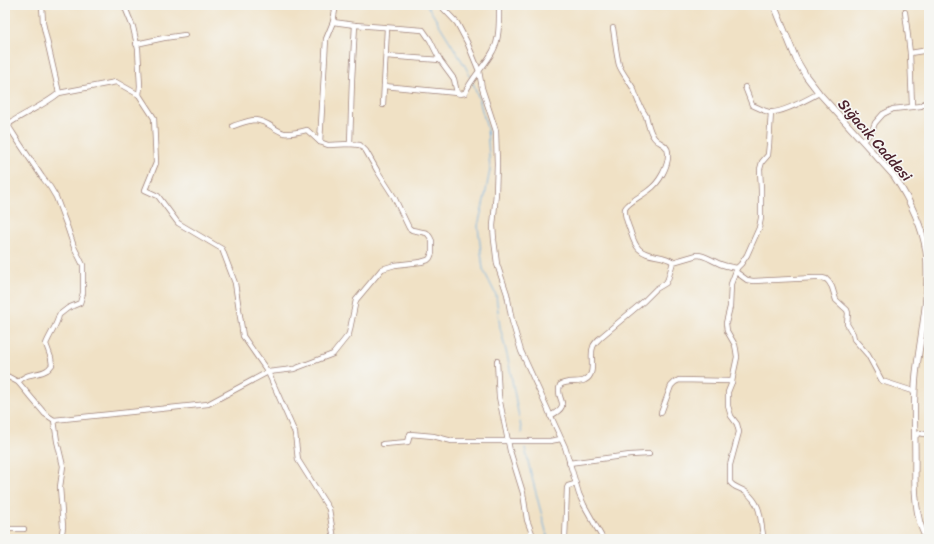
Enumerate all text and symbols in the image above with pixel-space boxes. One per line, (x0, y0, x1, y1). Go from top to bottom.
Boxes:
street label: Sığacık Caddesi (831, 92, 919, 188)

